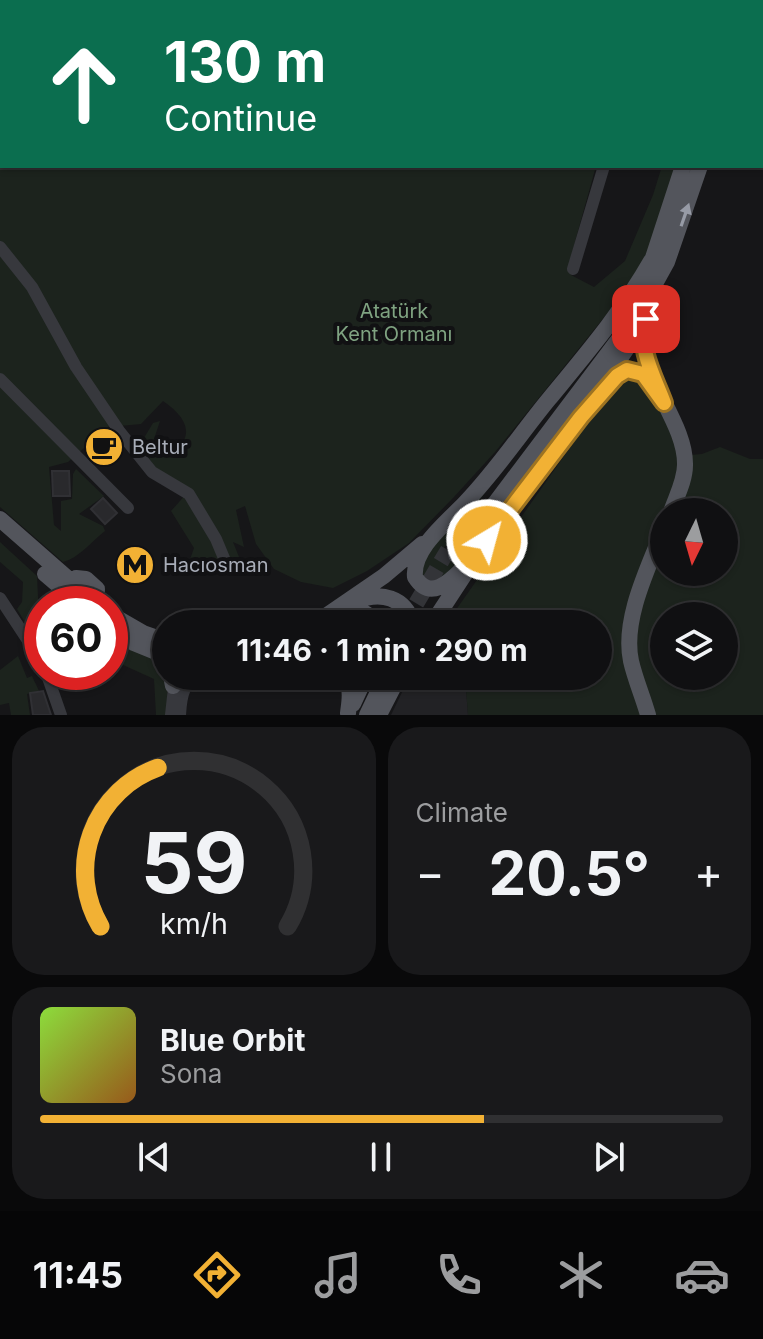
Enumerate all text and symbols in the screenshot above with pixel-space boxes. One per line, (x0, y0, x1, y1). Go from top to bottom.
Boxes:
text: 130 m (164, 28, 326, 96)
icon: ahead (32, 32, 136, 136)
text: Continue (164, 96, 317, 140)
one-way arrow (679, 202, 691, 226)
pin (612, 285, 680, 353)
icon: arrive (624, 297, 668, 341)
park label: Atatürk Kent Ormanı (336, 299, 452, 346)
cafe icon: Beltur (83, 426, 125, 468)
place label: Beltur (132, 435, 188, 459)
position arrow (445, 498, 529, 582)
north arrow (650, 498, 738, 586)
map controls (650, 498, 738, 690)
metro station icon: Hacıosman (114, 544, 156, 586)
place label: Hacıosman (163, 553, 268, 577)
speed limit sign: 60 (24, 586, 128, 690)
button: layers (650, 602, 738, 690)
text: 11:46 · 1 min · 290 m (236, 632, 528, 668)
text: Climate (416, 797, 508, 828)
text: 59 (140, 812, 247, 913)
text: 20.5° (488, 837, 650, 909)
text: − (416, 846, 445, 900)
text: + (694, 846, 723, 900)
text: km/h (160, 906, 228, 941)
text: Blue Orbit (160, 1022, 305, 1058)
text: Sona (160, 1058, 222, 1089)
icon: previous (132, 1135, 176, 1179)
icon: pause (359, 1135, 403, 1179)
icon: next (587, 1135, 631, 1179)
icon: directions (189, 1247, 245, 1303)
icon: music (310, 1247, 366, 1303)
icon: phone (431, 1247, 487, 1303)
icon: climate (553, 1247, 609, 1303)
icon: car (674, 1247, 730, 1303)
text: 11:45 (33, 1253, 123, 1297)

